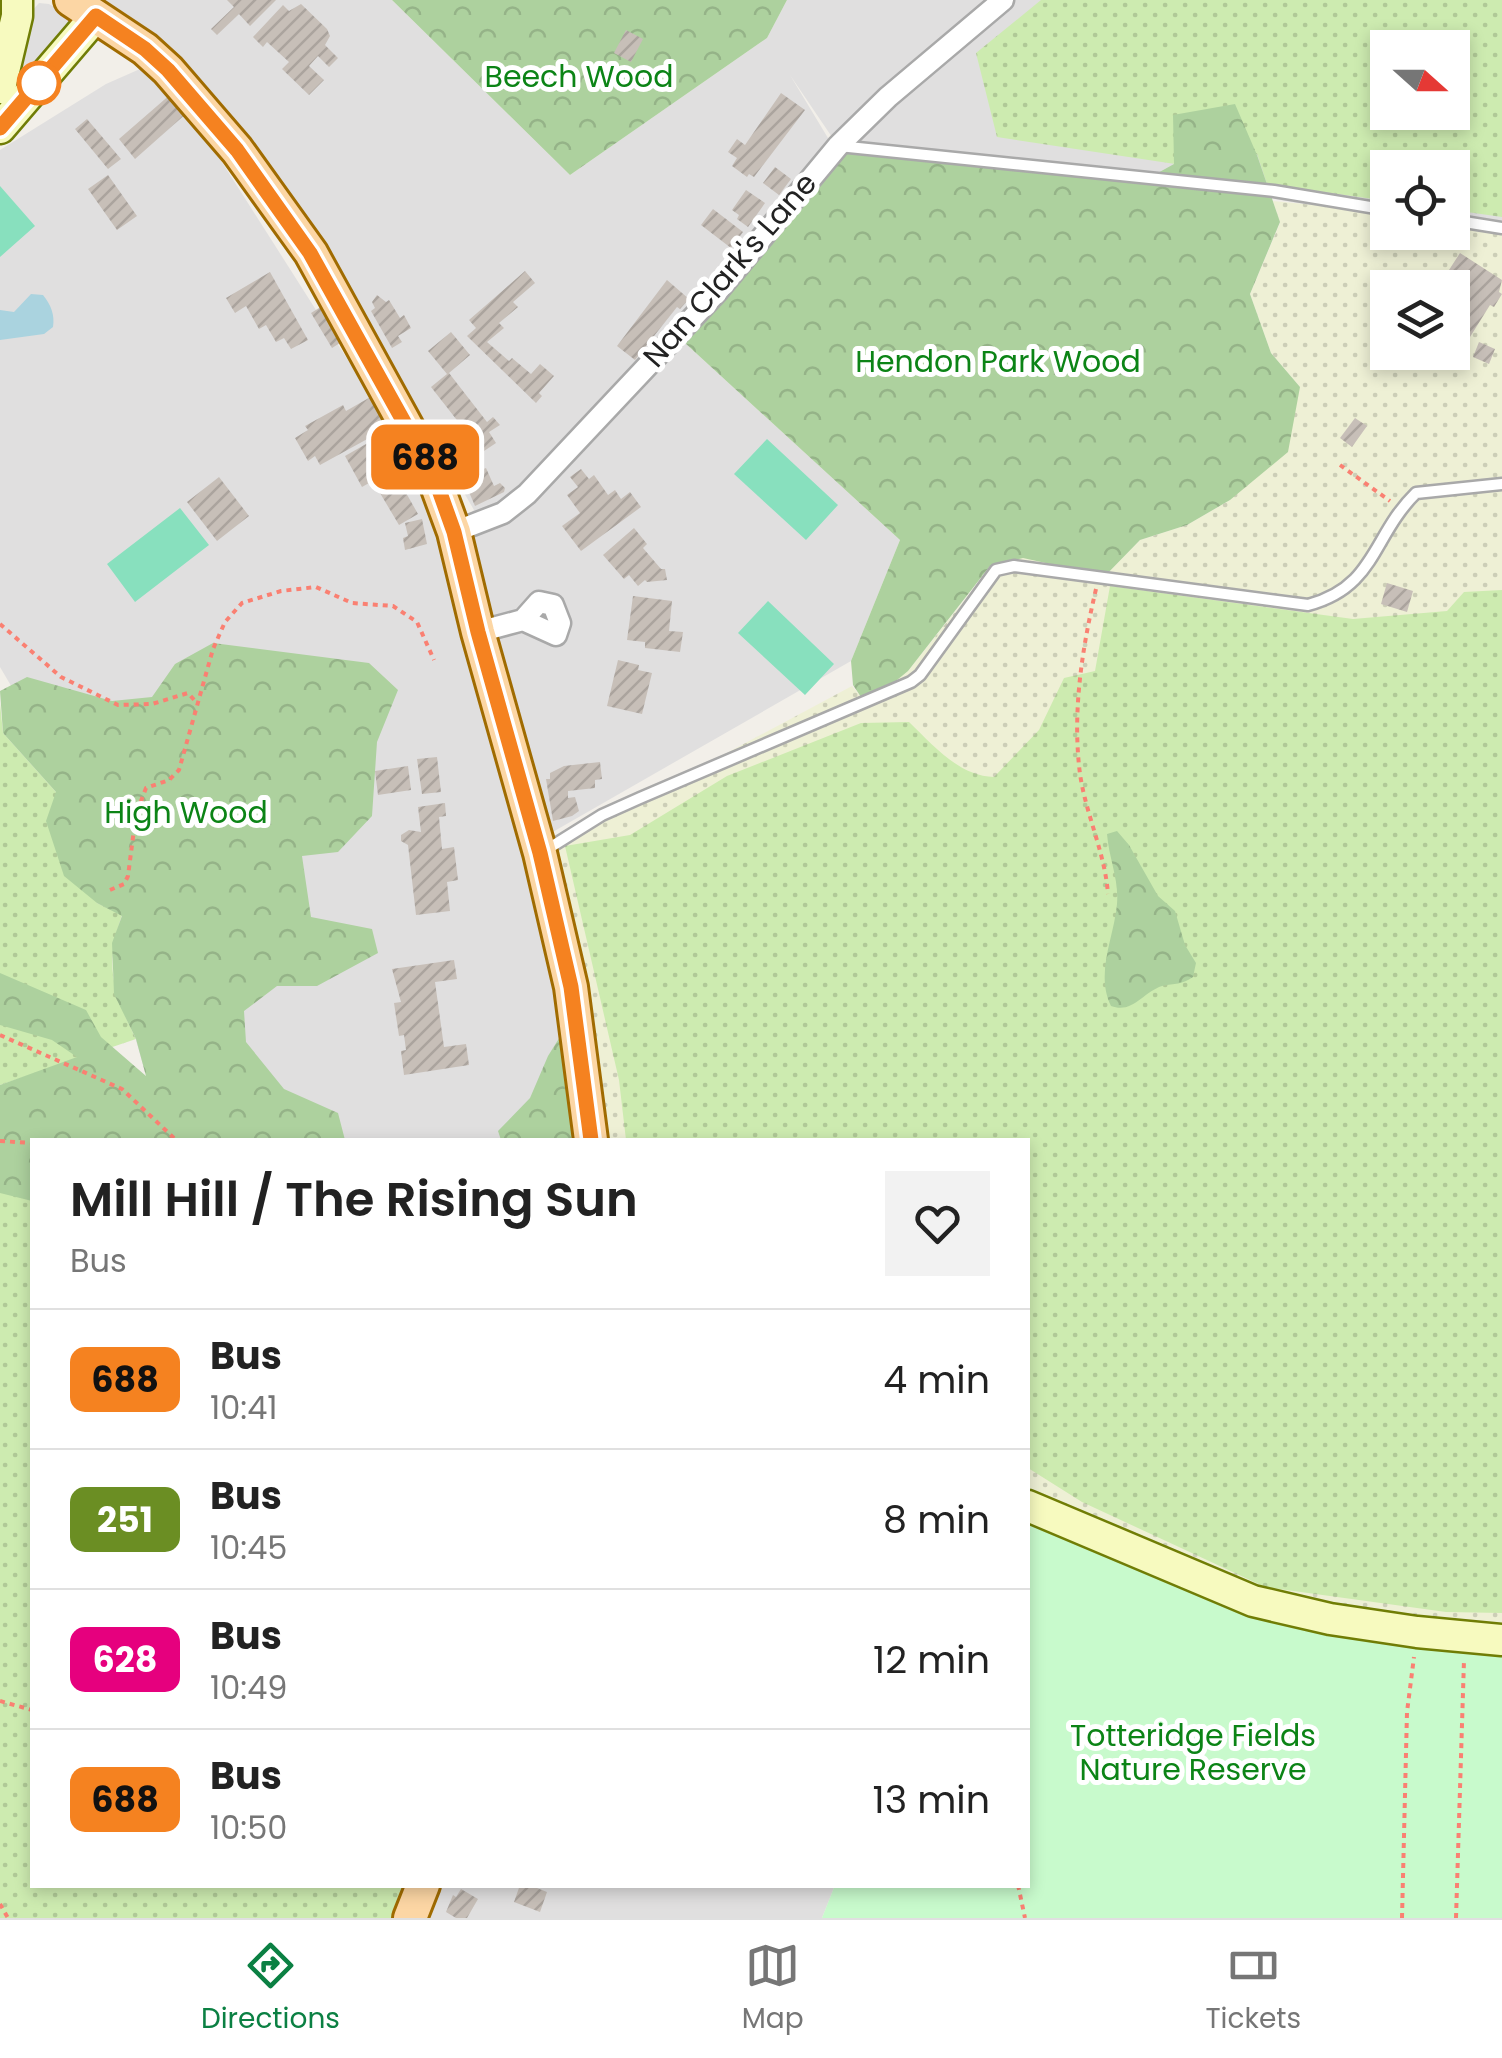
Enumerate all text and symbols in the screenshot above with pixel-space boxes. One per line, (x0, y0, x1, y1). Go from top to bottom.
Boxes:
north arrow (1370, 30, 1470, 130)
map controls (1370, 30, 1470, 370)
park label: Beech Wood (485, 55, 673, 98)
unlabelled marker (18, 62, 60, 104)
button: locate (1370, 150, 1470, 250)
street label: Nan Clark's Lane (633, 163, 826, 376)
button: layers (1370, 270, 1470, 370)
park label: Hendon Park Wood (855, 340, 1141, 383)
line badge: 688 (368, 424, 482, 490)
text: 688 (391, 433, 459, 482)
park label: High Wood (104, 791, 268, 834)
text: Mill Hill / The Rising Sun (70, 1166, 638, 1233)
button: heart (885, 1171, 990, 1276)
text: Bus (70, 1238, 127, 1283)
text: Bus (210, 1329, 282, 1382)
text: 4 min (883, 1353, 990, 1406)
text: 688 (91, 1355, 159, 1404)
text: 10:41 (210, 1385, 278, 1430)
text: Bus (210, 1469, 282, 1522)
text: 8 min (883, 1493, 990, 1546)
text: 251 (97, 1495, 153, 1544)
text: 10:45 (210, 1525, 287, 1570)
text: Bus (210, 1609, 282, 1662)
text: 12 min (873, 1633, 990, 1686)
text: 628 (93, 1635, 157, 1684)
text: 10:49 (210, 1665, 287, 1710)
park label: Totteridge Fields Nature Reserve (1070, 1714, 1316, 1791)
text: Bus (210, 1749, 282, 1802)
text: 13 min (873, 1773, 990, 1826)
text: 688 (91, 1775, 159, 1824)
text: 10:50 (210, 1805, 287, 1850)
tab: Directions (201, 1938, 340, 2040)
tab: Map (742, 1938, 804, 2040)
tab: Tickets (1205, 1938, 1301, 2040)

